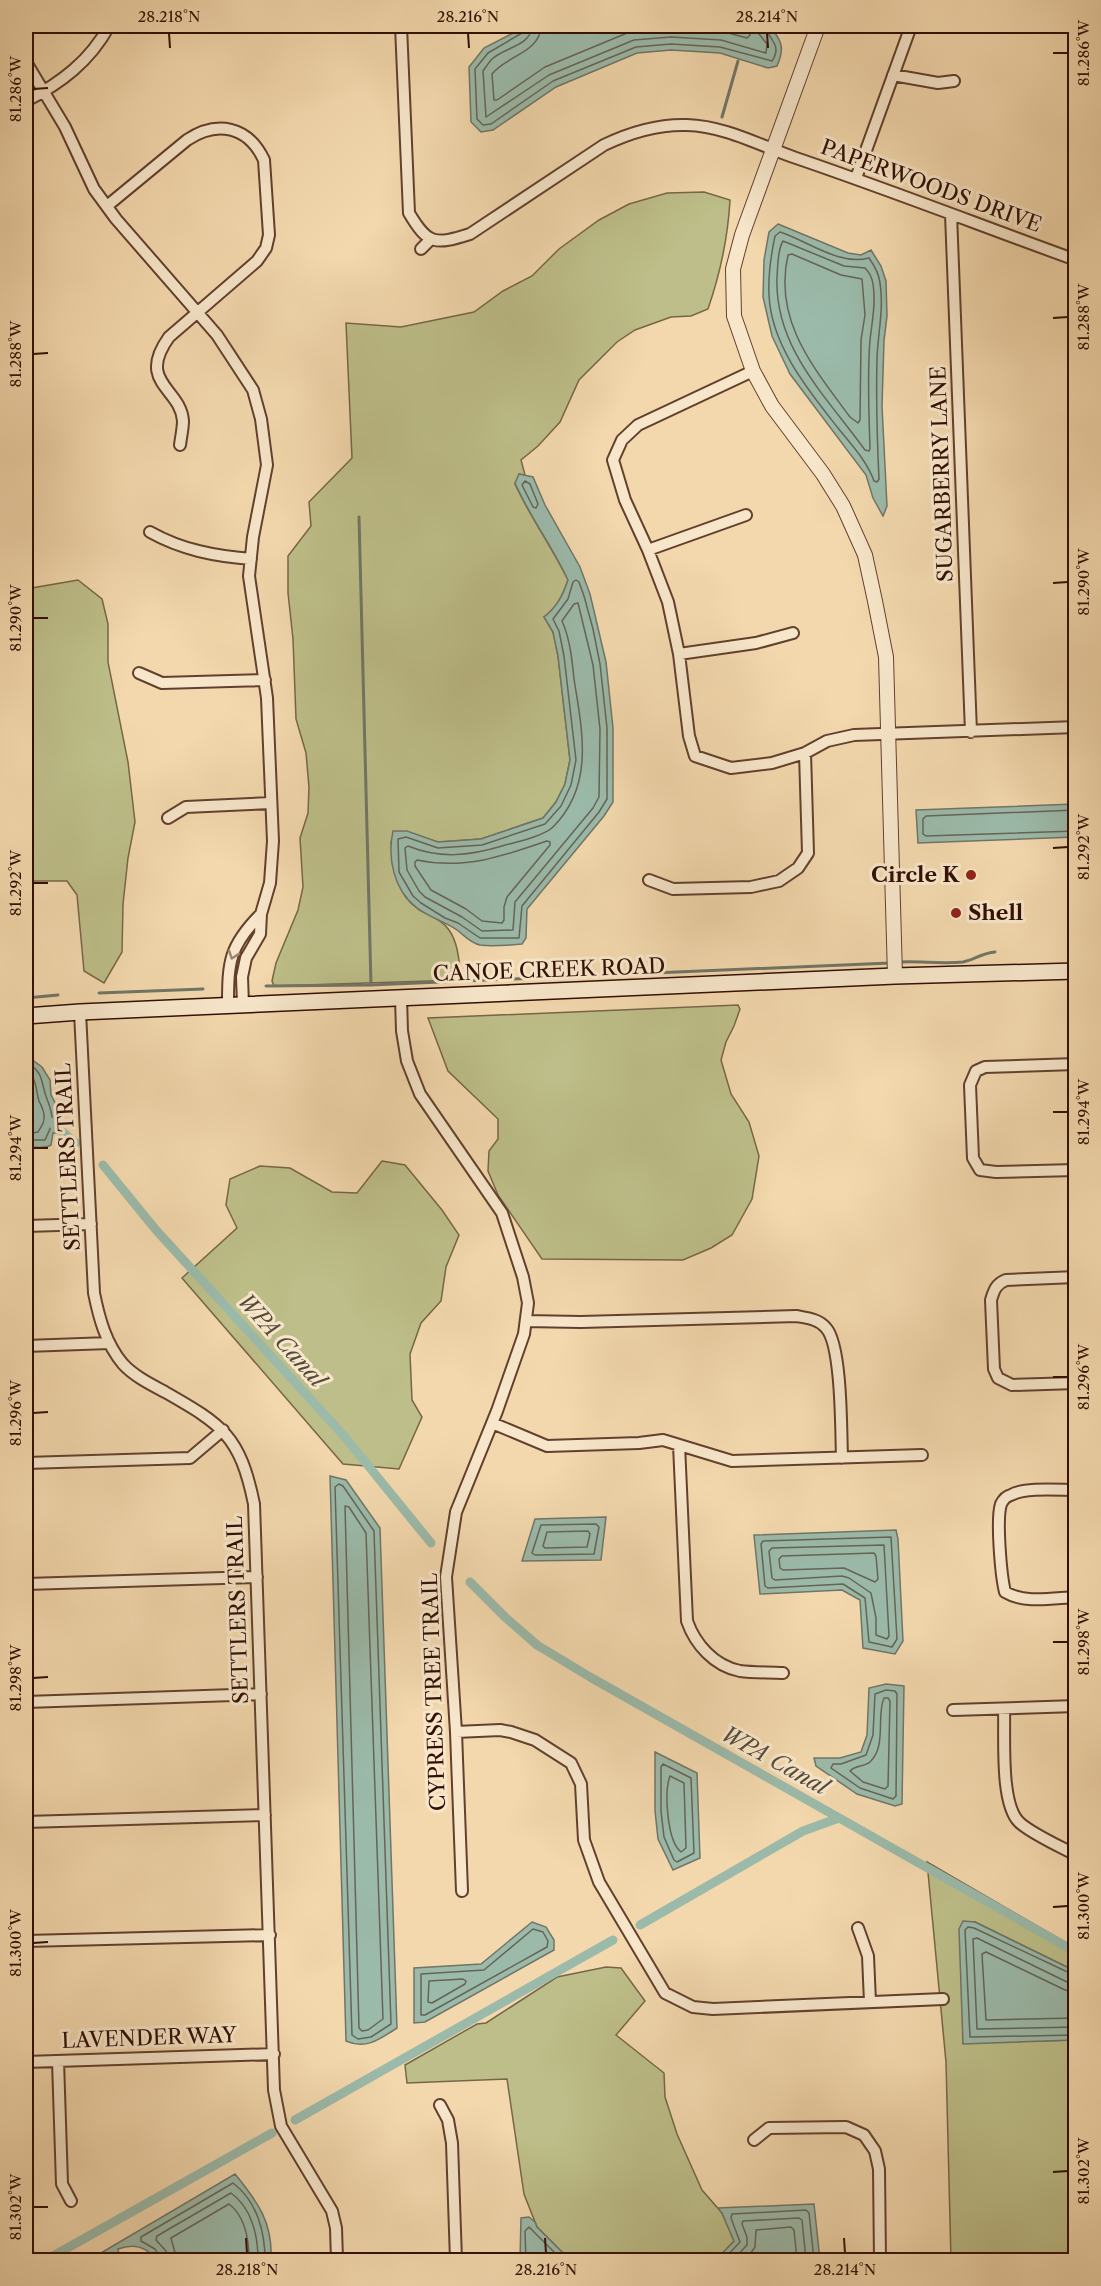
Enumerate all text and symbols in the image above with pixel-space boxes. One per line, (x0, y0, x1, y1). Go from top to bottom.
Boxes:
text: 28.218°N (138, 7, 200, 26)
text: 28.216°N (437, 7, 499, 26)
text: 28.214°N (736, 7, 798, 26)
text: 81.286°W (1074, 19, 1093, 86)
text: 81.286°W (6, 55, 25, 122)
street label: PAPERWOODS DRIVE (817, 134, 1045, 237)
text: 81.288°W (1074, 283, 1093, 350)
text: 81.288°W (6, 320, 25, 387)
street label: SUGARBERRY LANE (925, 366, 958, 582)
text: 81.290°W (1074, 548, 1093, 616)
text: 81.290°W (6, 584, 25, 652)
text: 81.292°W (1074, 813, 1093, 880)
text: 81.292°W (6, 849, 25, 916)
place label: Circle K (871, 862, 960, 887)
marker: Circle K (964, 868, 978, 882)
place label: Shell (968, 900, 1023, 925)
marker: Shell (949, 906, 963, 920)
one-way arrow (227, 949, 240, 960)
street label: CANOE CREEK ROAD (432, 953, 666, 986)
street label: SETTLERS TRAIL (50, 1062, 85, 1252)
text: 81.294°W (1074, 1078, 1093, 1145)
text: 81.294°W (6, 1114, 25, 1181)
water label: WPA Canal (232, 1287, 333, 1395)
text: 81.296°W (1074, 1343, 1093, 1410)
text: 81.296°W (6, 1379, 25, 1446)
street label: SETTLERS TRAIL (222, 1515, 253, 1704)
street label: CYPRESS TREE TRAIL (417, 1572, 450, 1811)
text: 81.298°W (1074, 1608, 1093, 1675)
text: 81.298°W (6, 1644, 25, 1711)
water label: WPA Canal (716, 1720, 836, 1802)
text: 81.300°W (1074, 1872, 1093, 1940)
text: 81.300°W (6, 1909, 25, 1977)
street label: LAVENDER WAY (61, 2022, 238, 2053)
text: 81.302°W (1074, 2137, 1093, 2204)
text: 81.302°W (6, 2173, 25, 2240)
text: 28.218°N (216, 2260, 278, 2279)
text: 28.216°N (515, 2260, 577, 2279)
text: 28.214°N (814, 2260, 876, 2279)

